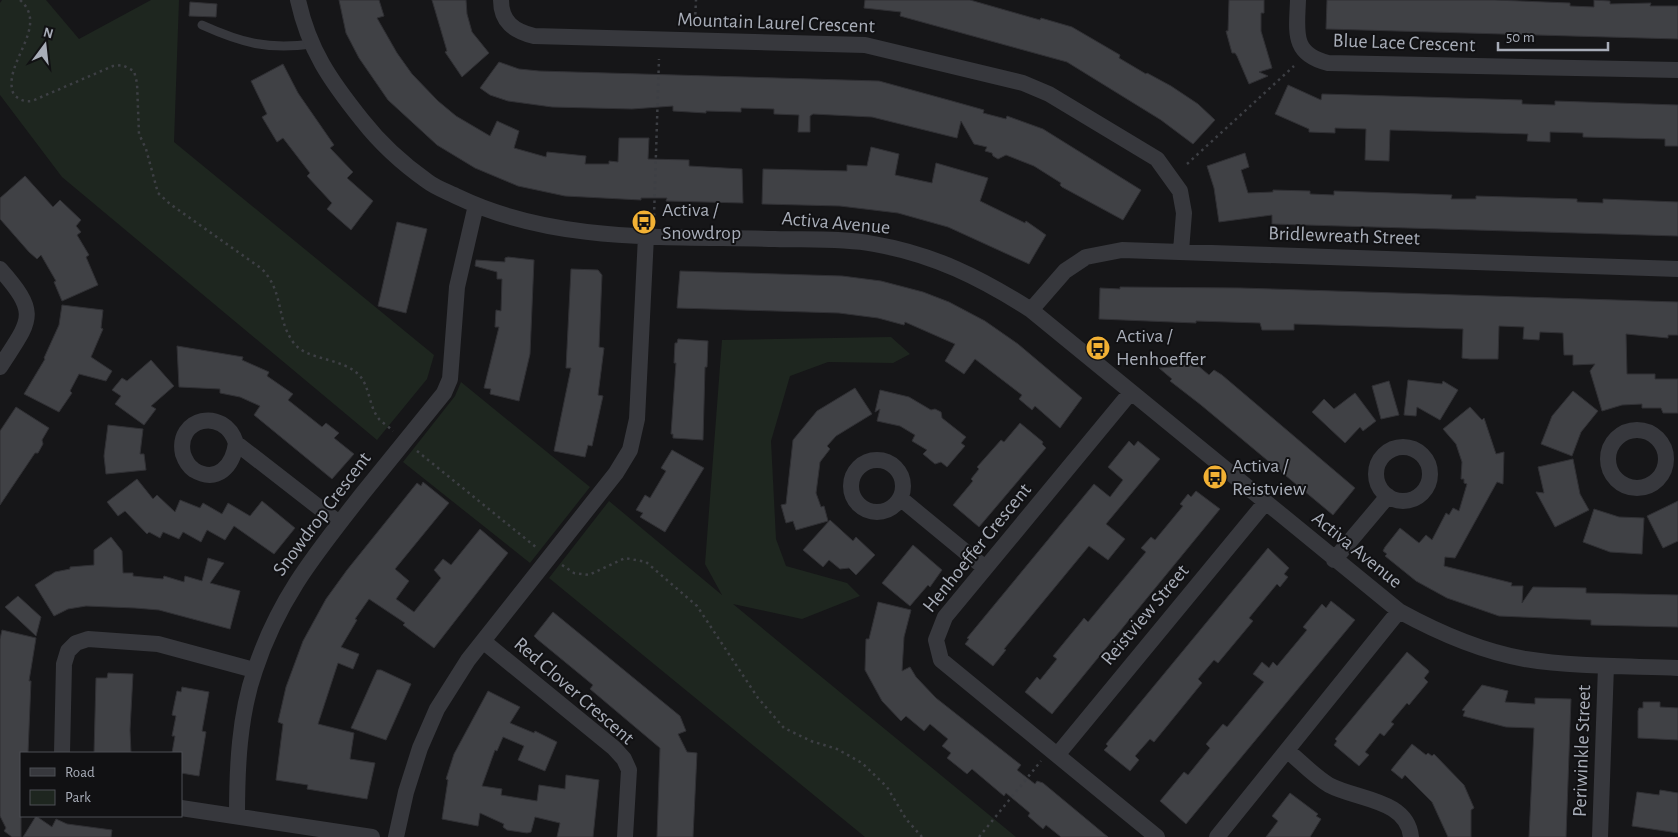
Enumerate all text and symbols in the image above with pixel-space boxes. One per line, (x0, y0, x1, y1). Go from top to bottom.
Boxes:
street label: Mountain Laurel Crescent (677, 10, 876, 36)
north arrow (20, 20, 70, 70)
scale bar (1498, 20, 1608, 52)
text: N (42, 25, 55, 41)
text: 50 m (1506, 30, 1535, 45)
street label: Blue Lace Crescent (1332, 31, 1476, 56)
place label: Activa / Snowdrop (662, 200, 741, 243)
street label: Activa Avenue (781, 208, 891, 238)
bus stop icon: Activa / Snowdrop (631, 209, 657, 235)
street label: Bridlewreath Street (1268, 223, 1421, 249)
place label: Activa / Henhoeffer (1116, 326, 1206, 369)
bus stop icon: Activa / Henhoeffer (1085, 335, 1111, 361)
street label: Snowdrop Crescent (269, 448, 375, 580)
place label: Activa / Reistview (1232, 456, 1307, 499)
bus stop icon: Activa / Reistview (1202, 464, 1228, 490)
street label: Henhoeffer Crescent (919, 479, 1035, 616)
street label: Activa Avenue (1308, 508, 1406, 592)
street label: Reistview Street (1097, 560, 1193, 669)
street label: Red Clover Crescent (510, 634, 638, 749)
street label: Periwinkle Street (1570, 684, 1594, 817)
legend (20, 752, 182, 817)
text: Road (65, 765, 95, 780)
text: Park (65, 790, 91, 805)

